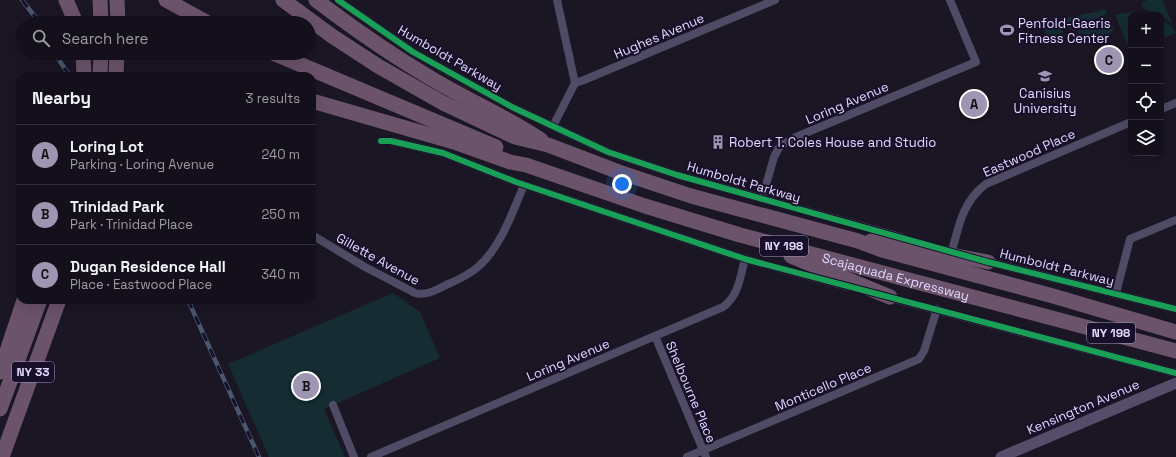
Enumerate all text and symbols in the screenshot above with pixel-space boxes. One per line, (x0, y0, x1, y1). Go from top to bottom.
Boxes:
street label: Hughes Avenue (611, 9, 707, 63)
map controls (1128, 12, 1164, 156)
button: + (1128, 12, 1164, 48)
place label: Penfold-Gaeris Fitness Center (1018, 15, 1111, 47)
search box (16, 16, 316, 60)
street label: Humboldt Parkway (395, 21, 505, 95)
sports icon: Penfold-Gaeris Fitness Center (999, 22, 1015, 38)
icon: search (30, 27, 52, 49)
text: Search here (62, 29, 148, 48)
pin: C (1096, 45, 1122, 75)
button: − (1128, 48, 1164, 84)
school or university icon: Canisius University (1037, 68, 1053, 84)
street label: Loring Avenue (803, 78, 891, 128)
button: locate (1128, 84, 1164, 120)
place label: Canisius University (1014, 85, 1077, 117)
text: Nearby (32, 87, 91, 109)
pin: A (961, 89, 987, 119)
text: 3 results (246, 90, 300, 107)
button: layers (1128, 120, 1164, 156)
street label: Eastwood Place (980, 125, 1078, 181)
building icon: Robert T. Coles House and Studio (710, 134, 726, 150)
place label: Robert T. Coles House and Studio (729, 134, 936, 151)
text: Loring Lot (70, 137, 144, 156)
text: A (41, 146, 49, 163)
text: 240 m (262, 146, 300, 163)
text: Parking · Loring Avenue (70, 156, 214, 173)
street label: Humboldt Parkway (685, 158, 803, 206)
your location (612, 174, 632, 194)
text: Trinidad Park (70, 197, 164, 216)
text: B (41, 206, 49, 223)
text: 250 m (262, 206, 300, 223)
text: Park · Trinidad Place (70, 216, 193, 233)
street label: Gillette Avenue (333, 229, 423, 289)
road number: NY 198 (760, 236, 808, 256)
street label: Humboldt Parkway (998, 245, 1116, 289)
street label: Scajaquada Expressway (820, 249, 971, 304)
text: Dugan Residence Hall (70, 257, 226, 276)
text: C (41, 266, 49, 283)
text: 340 m (261, 266, 300, 283)
text: Place · Eastwood Place (70, 276, 212, 293)
road number: NY 198 (1087, 323, 1135, 343)
street label: Loring Avenue (524, 335, 612, 385)
street label: Shelbourne Place (662, 339, 720, 445)
street label: Monticello Place (772, 359, 874, 415)
road number: NY 33 (12, 362, 54, 382)
pin: B (293, 371, 319, 401)
street label: Kensington Avenue (1024, 376, 1142, 438)

